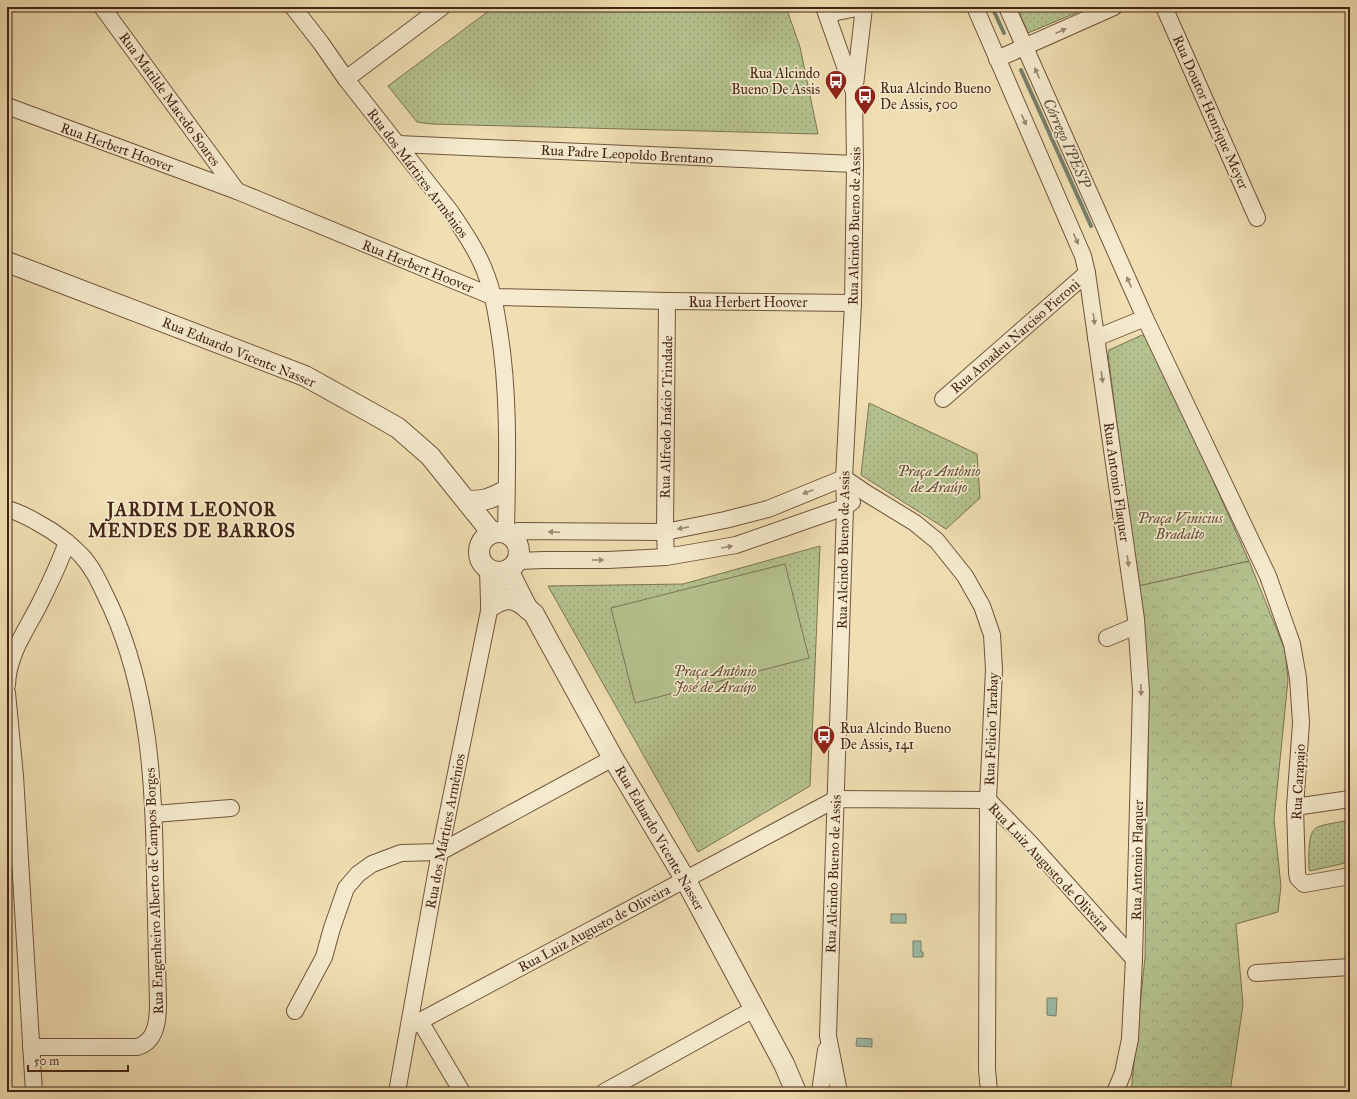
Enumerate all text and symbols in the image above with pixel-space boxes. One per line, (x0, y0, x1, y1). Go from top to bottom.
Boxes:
one-way arrow (1055, 28, 1067, 34)
street label: Rua Matilde Macedo Soares (115, 29, 224, 170)
street label: Rua Doutor Henrique Meyer (1168, 32, 1253, 193)
place label: Rua Alcindo Bueno De Assis (731, 65, 820, 98)
bus stop icon: Rua Alcindo Bueno De Assis (823, 68, 849, 101)
one-way arrow (1034, 68, 1040, 79)
place label: Rua Alcindo Bueno De Assis, 500 (880, 80, 991, 113)
bus stop icon: Rua Alcindo Bueno De Assis, 500 (852, 83, 878, 116)
water label: Córrego IPESP (1039, 95, 1095, 192)
street label: Rua dos Mártires Armênios (363, 105, 472, 241)
one-way arrow (1021, 114, 1027, 125)
street label: Rua Herbert Hoover (58, 119, 176, 176)
street label: Rua Padre Leopoldo Brentano (540, 141, 714, 168)
street label: Rua Alcindo Bueno de Assis (845, 147, 864, 305)
one-way arrow (1073, 233, 1079, 245)
street label: Rua Herbert Hoover (360, 236, 477, 297)
street label: Rua Amadeu Narciso Pieroni (947, 276, 1084, 397)
one-way arrow (1126, 277, 1132, 288)
street label: Rua Herbert Hoover (689, 294, 808, 311)
one-way arrow (1091, 313, 1097, 325)
street label: Rua Eduardo Vicente Nasser (159, 314, 319, 391)
street label: Rua Alfredo Inácio Trindade (657, 335, 676, 499)
one-way arrow (1099, 371, 1105, 383)
street label: Rua Antonio Flaquer (1099, 421, 1133, 544)
park label: Praça Antônio de Araújo (897, 463, 981, 496)
street label: Rua Alcindo Bueno de Assis (834, 471, 853, 629)
one-way arrow (801, 489, 813, 495)
district label: JARDIM LEONOR MENDES DE BARROS (88, 499, 296, 542)
park label: Praça Vinicius Bradalto (1137, 510, 1224, 543)
one-way arrow (677, 525, 689, 531)
one-way arrow (547, 529, 560, 535)
one-way arrow (721, 544, 733, 550)
one-way arrow (1125, 555, 1131, 567)
one-way arrow (592, 557, 605, 563)
park label: Praça Antônio José de Araújo (673, 663, 757, 696)
street label: Rua Felicio Tarabay (981, 672, 1002, 786)
one-way arrow (1138, 684, 1144, 697)
place label: Rua Alcindo Bueno De Assis, 141 (840, 720, 951, 753)
bus stop icon: Rua Alcindo Bueno De Assis, 141 (811, 723, 837, 756)
street label: Rua Carapajo (1288, 744, 1309, 821)
street label: Rua dos Mártires Armênios (422, 752, 469, 910)
street label: Rua Eduardo Vicente Nasser (611, 763, 708, 914)
street label: Rua Engenheiro Alberto de Campos Borges (142, 767, 167, 1015)
street label: Rua Alcindo Bueno de Assis (822, 794, 845, 954)
street label: Rua Luiz Augusto de Oliveira (985, 799, 1113, 935)
street label: Rua Antonio Flaquer (1128, 799, 1148, 921)
street label: Rua Luiz Augusto de Oliveira (515, 881, 673, 976)
scale bar (28, 1047, 128, 1073)
text: 50 m (34, 1054, 59, 1068)

